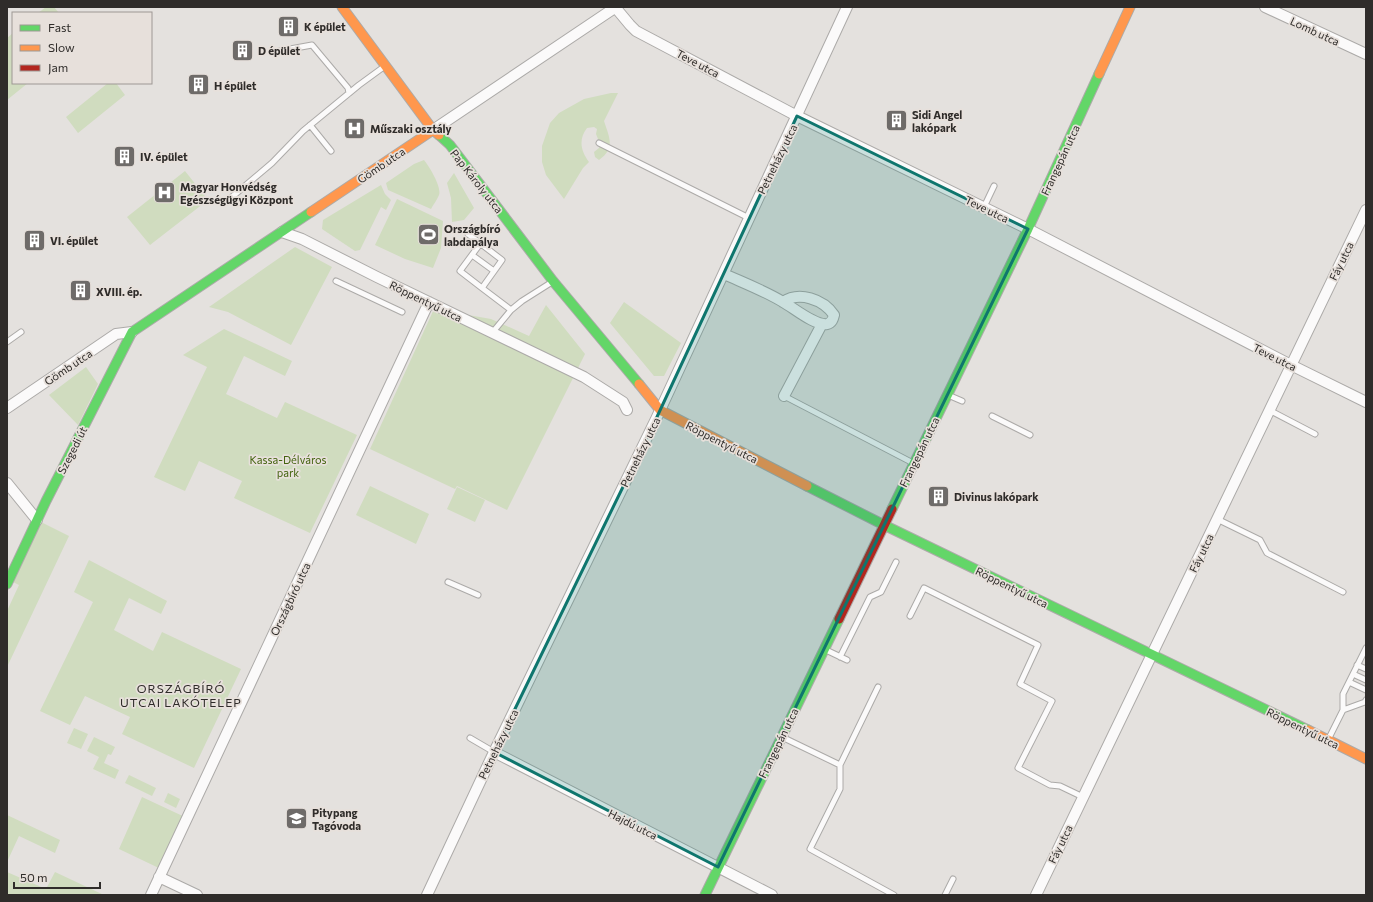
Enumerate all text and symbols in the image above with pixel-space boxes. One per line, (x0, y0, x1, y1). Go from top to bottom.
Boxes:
legend (12, 12, 152, 84)
building icon: K épület (275, 13, 301, 39)
street label: Lomb utca (1288, 14, 1342, 48)
text: Fast (48, 20, 71, 34)
place label: K épület (304, 20, 346, 33)
building icon: D épület (229, 37, 255, 63)
text: Slow (48, 40, 75, 54)
place label: D épület (258, 44, 301, 57)
street label: Teve utca (674, 46, 722, 80)
text: Jam (48, 60, 68, 75)
building icon: H épület (186, 72, 212, 98)
place label: H épület (214, 79, 257, 92)
building icon: Sidi Angel lakópark (883, 107, 909, 133)
place label: Sidi Angel lakópark (912, 108, 962, 134)
hospital icon: Műszaki osztály (342, 115, 368, 141)
place label: Műszaki osztály (370, 122, 452, 135)
street label: Petneházy utca (754, 122, 800, 196)
street label: Frangepán utca (1038, 123, 1082, 197)
building icon: IV. épület (112, 143, 138, 169)
street label: Gömb utca (355, 144, 407, 186)
street label: Pap Károly utca (448, 146, 506, 216)
place label: IV. épület (140, 150, 188, 163)
hospital icon: Magyar Honvédség Egészségügyi Központ (152, 179, 178, 205)
place label: Magyar Honvédség Egészségügyi Központ (180, 180, 293, 206)
street label: Teve utca (963, 193, 1011, 225)
sports icon: Országbíró labdapálya (416, 221, 442, 247)
place label: Országbíró labdapálya (444, 222, 501, 248)
building icon: VI. épület (22, 227, 48, 253)
place label: VI. épület (50, 234, 99, 247)
street label: Fáy utca (1326, 240, 1356, 282)
building icon: XVIII. ép. (68, 278, 94, 304)
street label: Röppentyű utca (388, 278, 464, 324)
place label: XVIII. ép. (96, 285, 142, 298)
street label: Teve utca (1251, 341, 1299, 373)
street label: Gömb utca (42, 346, 94, 388)
street label: Petneházy utca (617, 415, 663, 489)
street label: Frangepán utca (896, 415, 942, 489)
street label: Röppentyű utca (684, 418, 760, 466)
street label: Szegedi út (55, 424, 90, 476)
park label: Kassa-Délváros park (249, 453, 327, 479)
building icon: Divinus lakópark (926, 483, 952, 509)
place label: Divinus lakópark (954, 490, 1039, 503)
street label: Fáy utca (1186, 532, 1216, 574)
street label: Országbíró utca (267, 560, 313, 638)
street label: Röppentyű utca (974, 564, 1050, 610)
district label: ORSZÁGBÍRÓ UTCAI LAKÓTELEP (120, 681, 242, 709)
street label: Röppentyű utca (1265, 705, 1341, 751)
street label: Frangepán utca (755, 706, 801, 780)
street label: Petneházy utca (475, 707, 521, 781)
school or university icon: Pitypang Tagóvoda (283, 805, 309, 831)
place label: Pitypang Tagóvoda (312, 806, 361, 832)
street label: Hajdú utca (606, 806, 660, 842)
street label: Fáy utca (1045, 823, 1075, 865)
scale bar (14, 864, 100, 890)
text: 50 m (20, 870, 48, 884)

